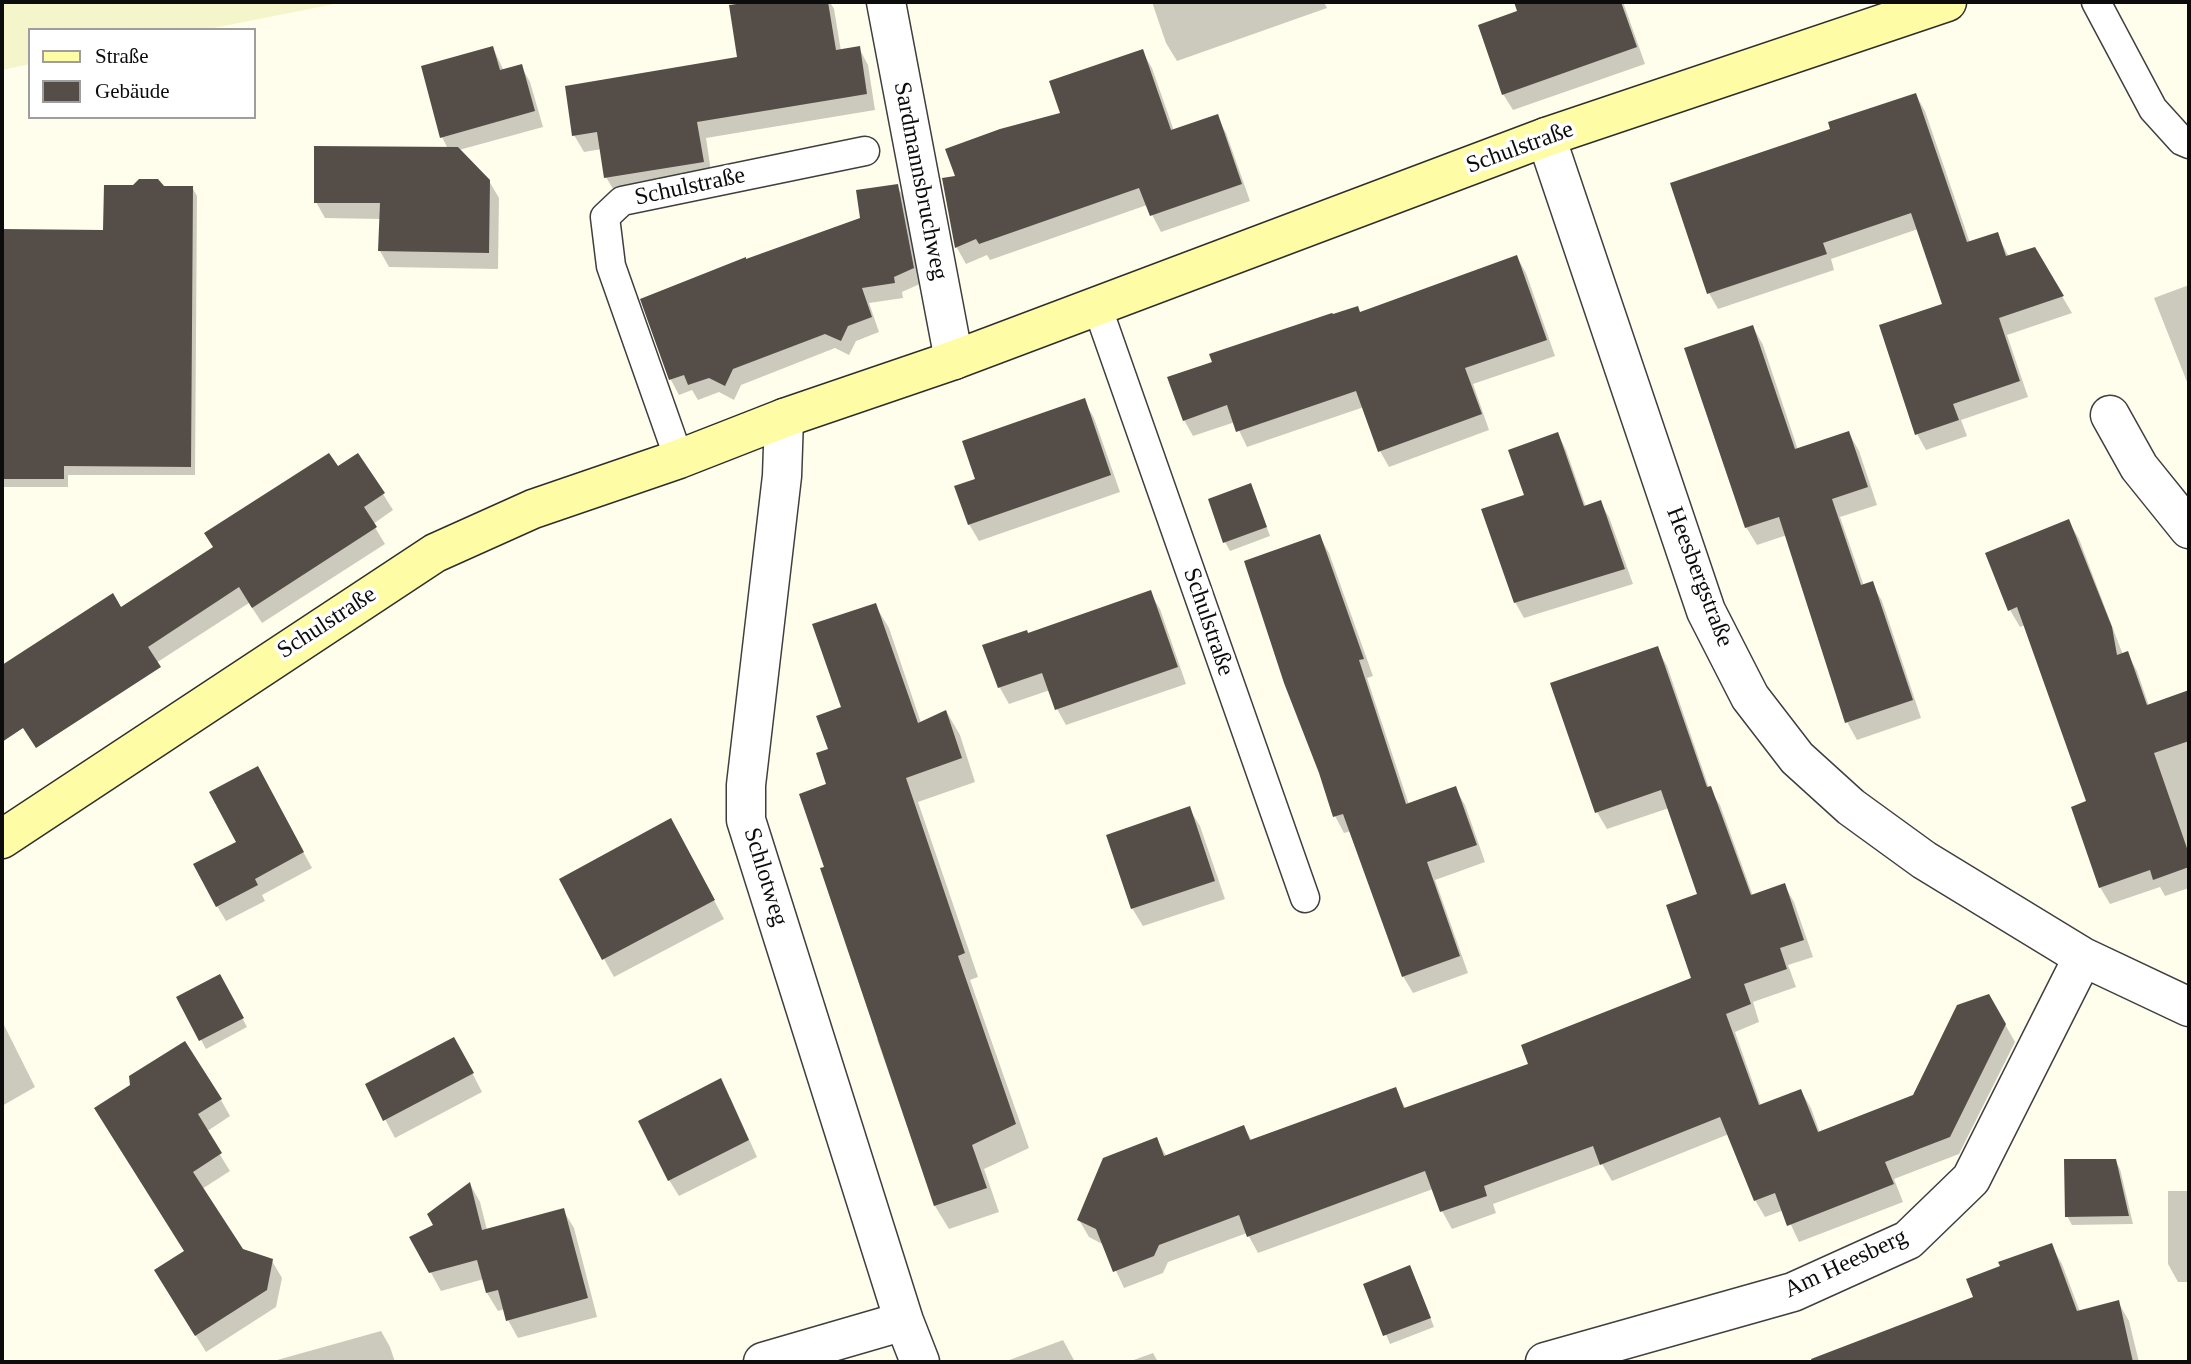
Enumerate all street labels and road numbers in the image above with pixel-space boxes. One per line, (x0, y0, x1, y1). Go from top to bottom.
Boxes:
street label: Sardmannsbruchweg (887, 79, 953, 283)
street label: Schulstraße (1462, 115, 1578, 181)
street label: Schulstraße (632, 161, 748, 213)
street label: Heesbergstraße (1659, 503, 1739, 651)
street label: Schulstraße (1176, 564, 1240, 680)
street label: Schulstraße (272, 580, 382, 666)
street label: Schlotweg (736, 824, 794, 930)
street label: Am Heesberg (1780, 1223, 1912, 1305)

